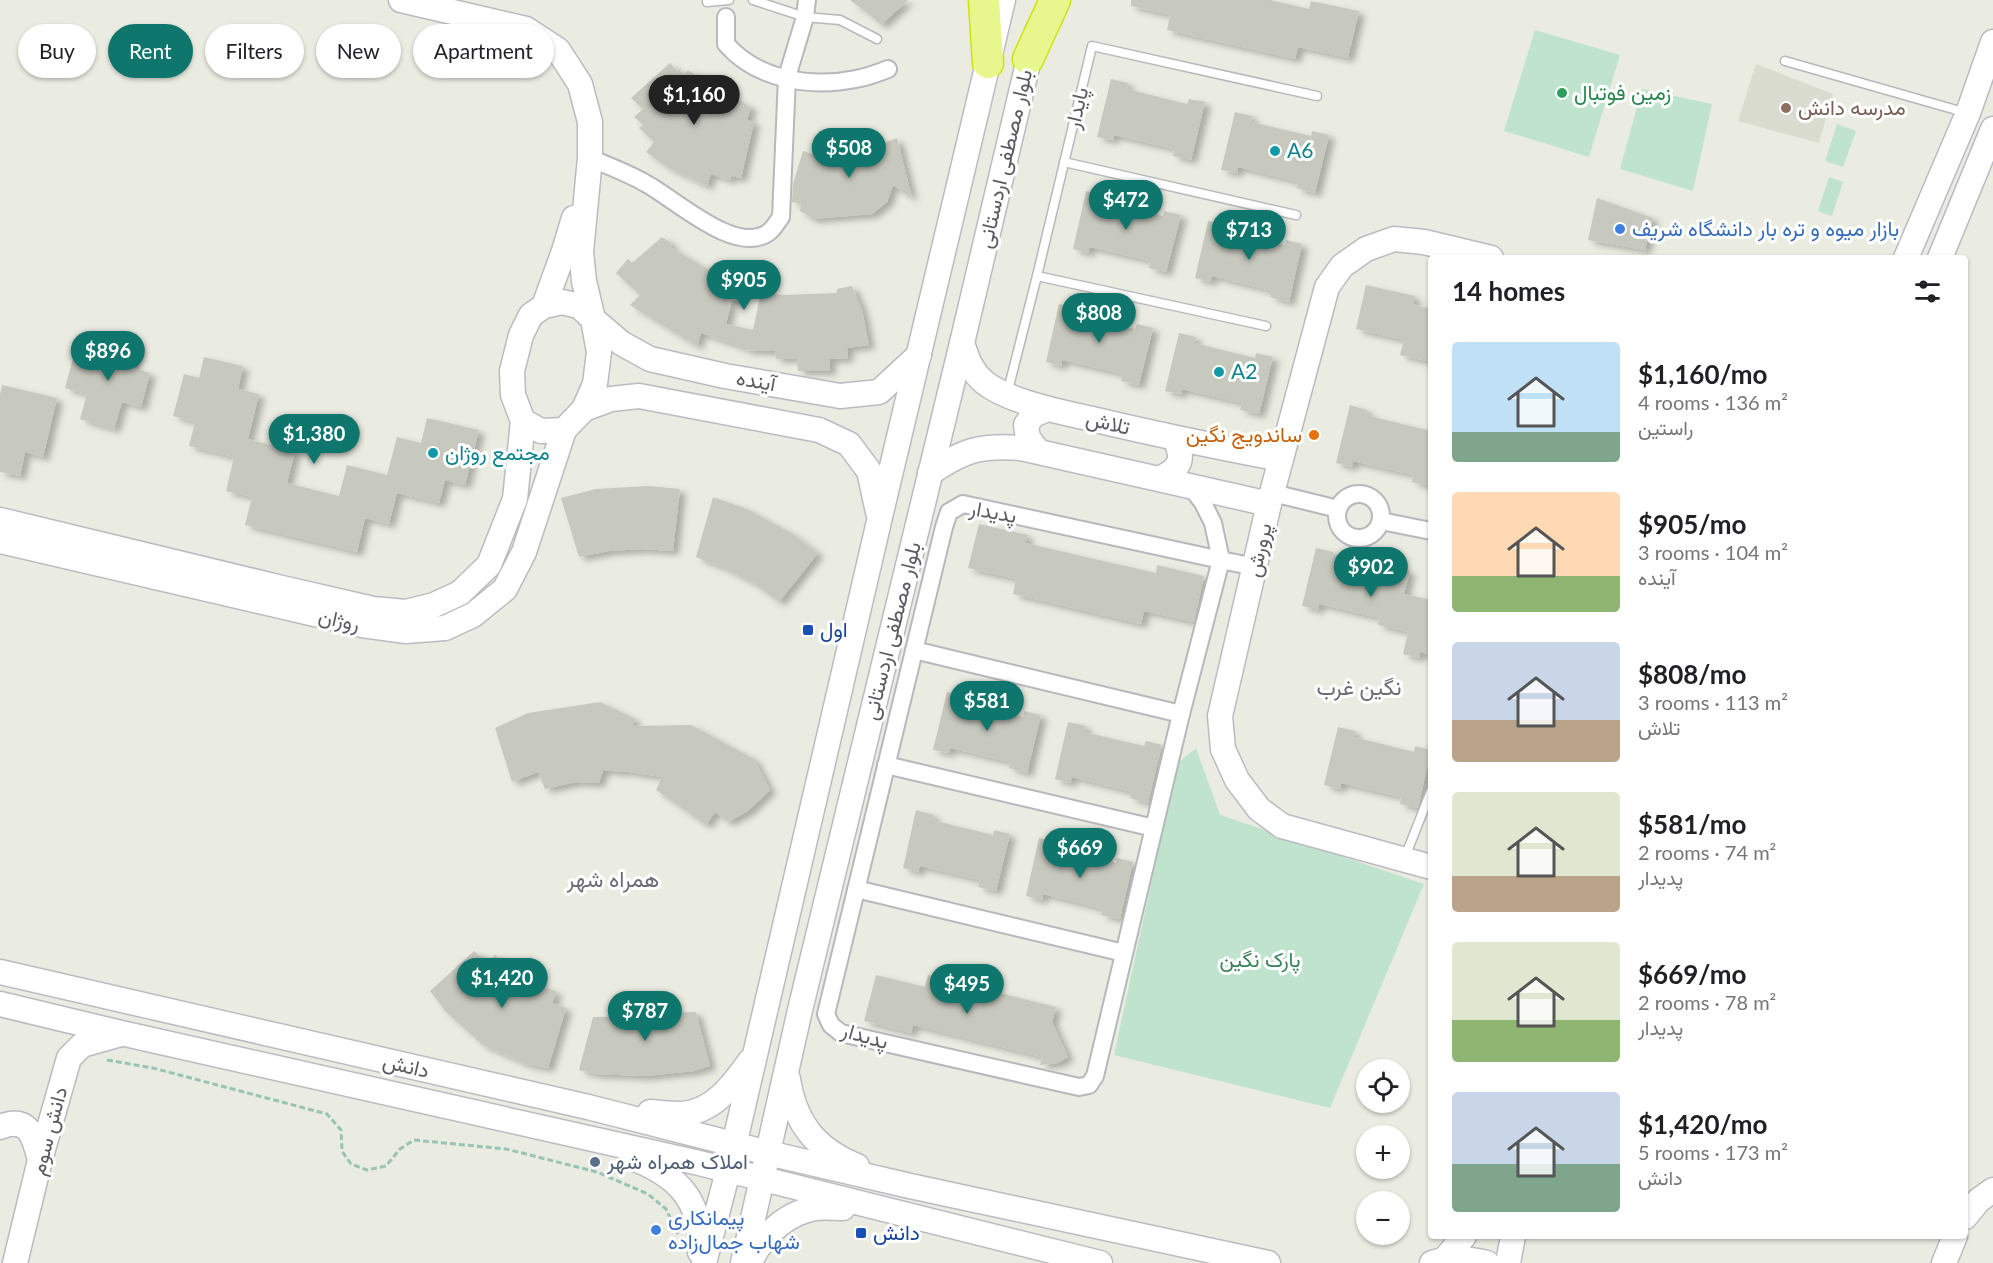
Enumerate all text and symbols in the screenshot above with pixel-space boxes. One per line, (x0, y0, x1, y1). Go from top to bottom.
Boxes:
chip: Buy (18, 24, 96, 78)
chip: Rent (108, 24, 193, 78)
chip: Filters (205, 24, 304, 78)
chip: New (316, 24, 401, 78)
chip: Apartment (413, 24, 554, 78)
street label: بلوار مصطفی اردستانی (971, 67, 1038, 251)
pin: $1,160 (645, 75, 743, 126)
place label: زمین فوتبال (1574, 79, 1671, 106)
text: $1,160 (663, 82, 725, 106)
street label: پایدار (1058, 84, 1095, 132)
marker: زمین فوتبال (1555, 86, 1569, 100)
place label: مدرسه دانش (1798, 94, 1906, 121)
marker: مدرسه دانش (1779, 101, 1793, 115)
pin: $508 (813, 128, 885, 179)
text: $508 (826, 135, 872, 159)
place label: A6 (1287, 137, 1313, 162)
marker: A6 (1268, 144, 1282, 158)
pin: $472 (1090, 180, 1162, 231)
text: $472 (1103, 187, 1149, 211)
pin: $713 (1213, 210, 1285, 261)
place label: بازار میوه و تره بار دانشگاه شریف (1632, 215, 1899, 242)
text: $713 (1226, 217, 1272, 241)
marker: بازار میوه و تره بار دانشگاه شریف (1613, 222, 1627, 236)
pin: $905 (708, 260, 780, 311)
text: $905 (721, 267, 767, 291)
text: 14 homes (1452, 275, 1565, 307)
icon: filters (1911, 275, 1944, 308)
pin: $808 (1063, 293, 1135, 344)
text: $808 (1076, 300, 1122, 324)
pin: $896 (72, 331, 144, 382)
text: $896 (85, 338, 131, 362)
place label: A2 (1231, 358, 1257, 383)
text: $1,160/mo (1638, 358, 1768, 390)
street label: آینده (734, 364, 780, 397)
marker: A2 (1212, 365, 1226, 379)
icon: home (1500, 366, 1572, 438)
text: 4 rooms · 136 m² (1638, 390, 1788, 414)
street label: تلاش (1084, 404, 1133, 440)
pin: $1,380 (265, 414, 363, 465)
text: راستین (1638, 415, 1693, 439)
text: $1,380 (283, 421, 345, 445)
place label: ساندویج نگین (1186, 421, 1302, 449)
marker: ساندویج نگین (1307, 428, 1321, 442)
place label: مجتمع روژان (445, 439, 550, 467)
marker: مجتمع روژان (426, 446, 440, 460)
street label: پدیدار (966, 494, 1019, 530)
text: $905/mo (1638, 508, 1746, 540)
icon: home (1500, 516, 1572, 588)
street label: پرورش (1239, 520, 1279, 580)
street label: بلوار مصطفی اردستانی (856, 539, 927, 723)
text: 3 rooms · 104 m² (1638, 540, 1788, 564)
pin: $902 (1335, 547, 1407, 598)
text: $902 (1348, 554, 1394, 578)
text: آینده (1638, 565, 1676, 589)
street label: روژان (316, 602, 362, 637)
place label: اول (820, 616, 848, 643)
marker: اول (801, 623, 815, 637)
text: $808/mo (1638, 658, 1746, 690)
icon: home (1500, 666, 1572, 738)
district label: نگین غرب (1316, 673, 1402, 701)
pin: $581 (951, 681, 1023, 732)
text: $581 (964, 688, 1010, 712)
text: 3 rooms · 113 m² (1638, 690, 1788, 714)
text: تلاش (1638, 715, 1680, 739)
text: $581/mo (1638, 808, 1746, 840)
icon: home (1500, 816, 1572, 888)
pin: $669 (1044, 828, 1116, 879)
text: $669 (1057, 835, 1103, 859)
text: 2 rooms · 74 m² (1638, 840, 1776, 864)
district label: همراه شهر (566, 865, 659, 893)
text: پدیدار (1638, 865, 1683, 889)
park label: پارک نگین (1219, 946, 1301, 974)
pin: $1,420 (453, 958, 551, 1009)
text: $669/mo (1638, 958, 1746, 990)
pin: $495 (931, 964, 1003, 1015)
text: $1,420 (471, 965, 533, 989)
icon: home (1500, 966, 1572, 1038)
text: $495 (944, 971, 990, 995)
text: 2 rooms · 78 m² (1638, 990, 1776, 1014)
pin: $787 (609, 991, 681, 1042)
text: $787 (622, 998, 668, 1022)
text: پدیدار (1638, 1015, 1683, 1039)
street label: پدیدار (837, 1016, 892, 1056)
street label: دانش (380, 1047, 432, 1083)
map controls (1356, 1059, 1410, 1245)
button: locate (1356, 1059, 1410, 1113)
street label: دانش سوم (24, 1084, 74, 1178)
text: $1,420/mo (1638, 1108, 1768, 1140)
icon: home (1500, 1116, 1572, 1188)
button: + (1356, 1125, 1410, 1179)
text: 5 rooms · 173 m² (1638, 1140, 1788, 1164)
place label: املاک همراه شهر (606, 1148, 748, 1175)
marker: املاک همراه شهر (588, 1155, 602, 1169)
text: دانش (1638, 1165, 1683, 1189)
button: − (1356, 1191, 1410, 1245)
place label: پیمانکاری شهاب جمال‌زاده (668, 1204, 800, 1255)
place label: دانش (873, 1219, 920, 1245)
marker: پیمانکاری شهاب جمال‌زاده (649, 1223, 663, 1237)
marker: دانش (854, 1226, 868, 1240)

